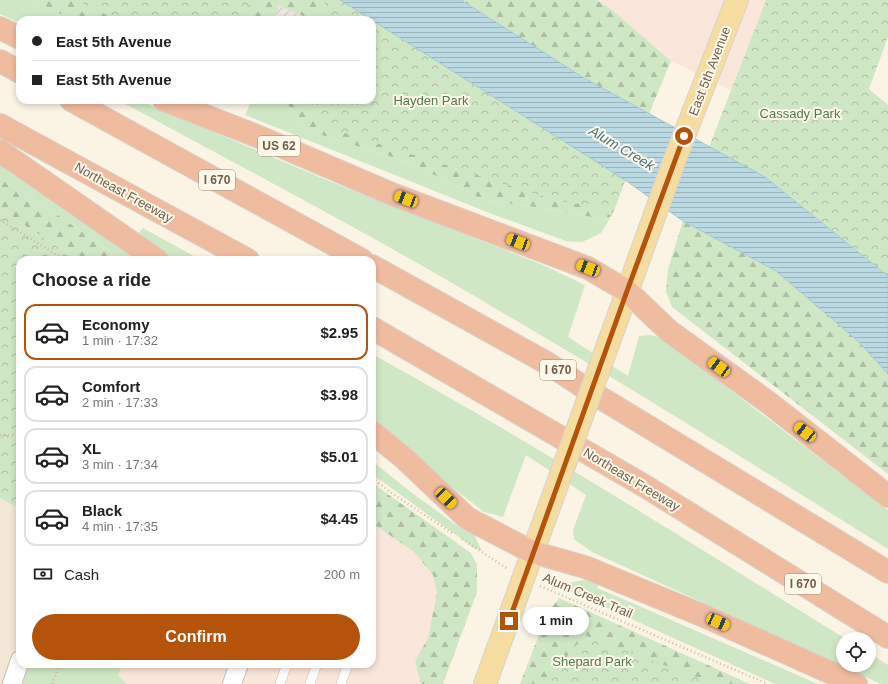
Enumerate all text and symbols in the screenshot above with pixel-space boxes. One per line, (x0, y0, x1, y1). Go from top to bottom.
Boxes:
street label: East 5th Avenue (686, 24, 733, 118)
text: East 5th Avenue (56, 33, 172, 50)
text: East 5th Avenue (56, 71, 172, 88)
park label: Hayden Park (393, 93, 469, 108)
park label: Cassady Park (760, 106, 841, 121)
water label: Alum Creek (586, 122, 658, 174)
route start (675, 127, 693, 145)
road number: US 62 (258, 136, 300, 156)
street label: Northeast Freeway (72, 159, 176, 226)
road number: I 670 (199, 170, 235, 190)
car (393, 189, 419, 209)
car (505, 232, 531, 252)
car (575, 258, 601, 278)
text: Choose a ride (32, 270, 151, 290)
icon: car (34, 314, 70, 350)
text: Economy (82, 316, 150, 333)
text: $2.95 (320, 324, 358, 341)
text: 1 min · 17:32 (82, 333, 158, 348)
car (706, 355, 732, 379)
road number: I 670 (540, 360, 576, 380)
icon: car (34, 376, 70, 412)
text: Comfort (82, 378, 140, 395)
text: $3.98 (320, 386, 358, 403)
text: 2 min · 17:33 (82, 395, 158, 410)
car (792, 420, 818, 444)
icon: car (34, 438, 70, 474)
text: XL (82, 440, 101, 457)
street label: Northeast Freeway (581, 445, 683, 514)
text: $5.01 (320, 448, 358, 465)
text: 3 min · 17:34 (82, 457, 158, 472)
car (433, 485, 459, 511)
icon: car (34, 500, 70, 536)
text: Black (82, 502, 122, 519)
text: $4.45 (320, 510, 358, 527)
text: 4 min · 17:35 (82, 519, 158, 534)
icon: cash (32, 563, 54, 585)
text: Cash (64, 566, 99, 583)
text: 200 m (324, 567, 360, 582)
street label: Alum Creek Trail (541, 570, 635, 621)
road number: I 670 (785, 574, 821, 594)
callout: 1 min (523, 607, 589, 635)
route end (500, 612, 518, 630)
car (705, 612, 731, 632)
text: 1 min (539, 613, 573, 628)
button: Confirm (32, 614, 360, 660)
map controls (836, 632, 876, 672)
button: locate (836, 632, 876, 672)
park label: Shepard Park (552, 654, 632, 669)

